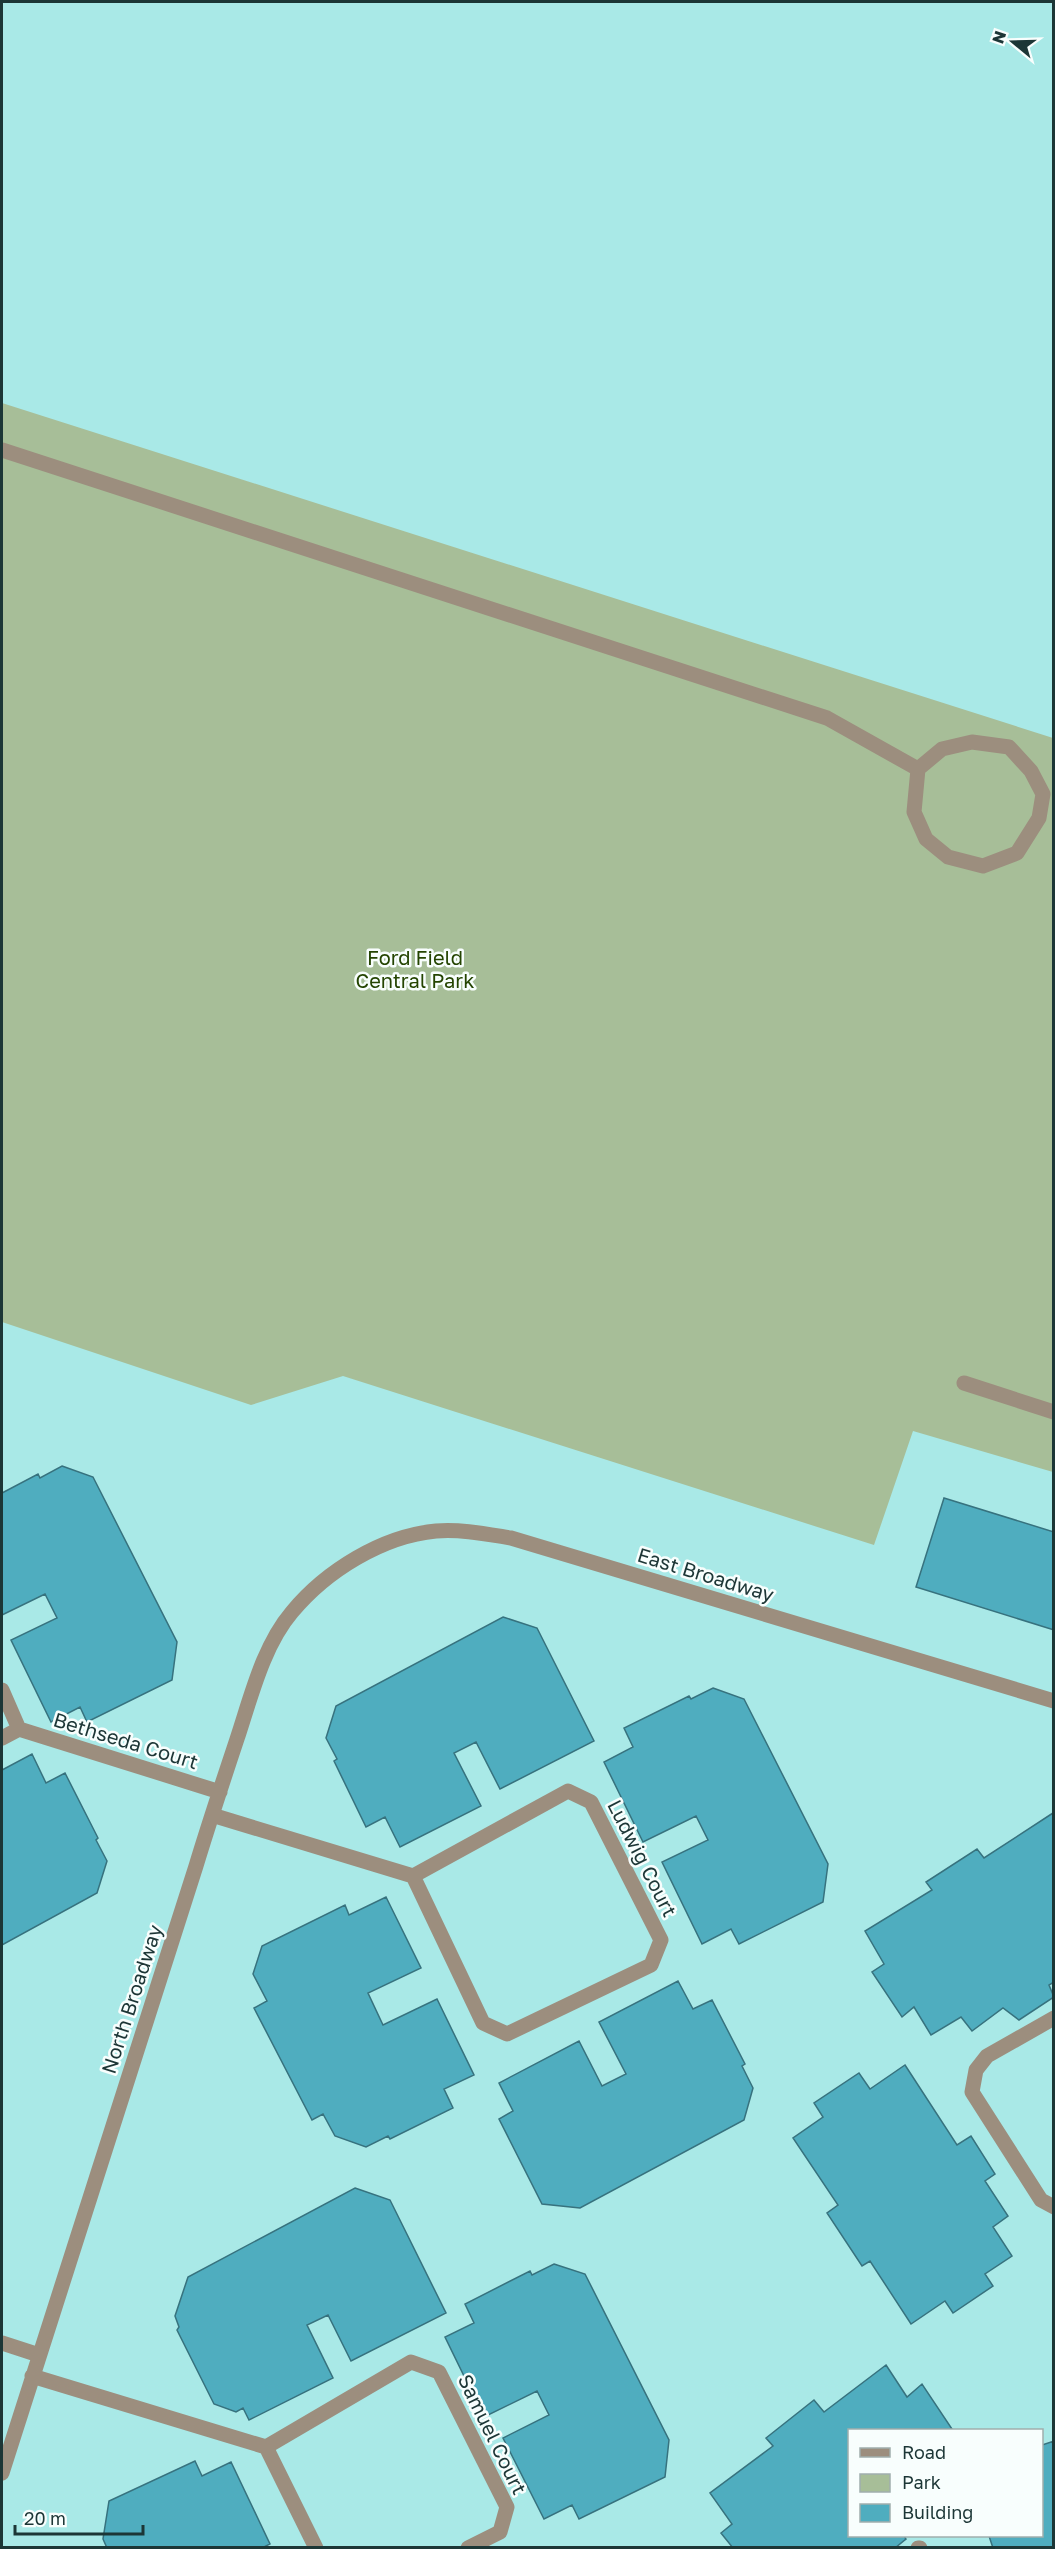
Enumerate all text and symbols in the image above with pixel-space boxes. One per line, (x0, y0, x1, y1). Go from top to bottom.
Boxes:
north arrow (983, 12, 1043, 72)
text: N (987, 28, 1010, 46)
park label: Ford Field Central Park (356, 945, 474, 992)
street label: East Broadway (635, 1542, 777, 1606)
street label: Bethseda Court (51, 1707, 201, 1773)
street label: Ludwig Court (603, 1795, 683, 1921)
street label: North Broadway (96, 1921, 166, 2077)
street label: Samuel Court (454, 2370, 532, 2498)
legend (848, 2429, 1043, 2537)
text: Road (902, 2441, 946, 2463)
text: Park (902, 2471, 941, 2493)
scale bar (15, 2498, 142, 2536)
text: Building (902, 2501, 973, 2523)
text: 20 m (24, 2507, 66, 2529)

